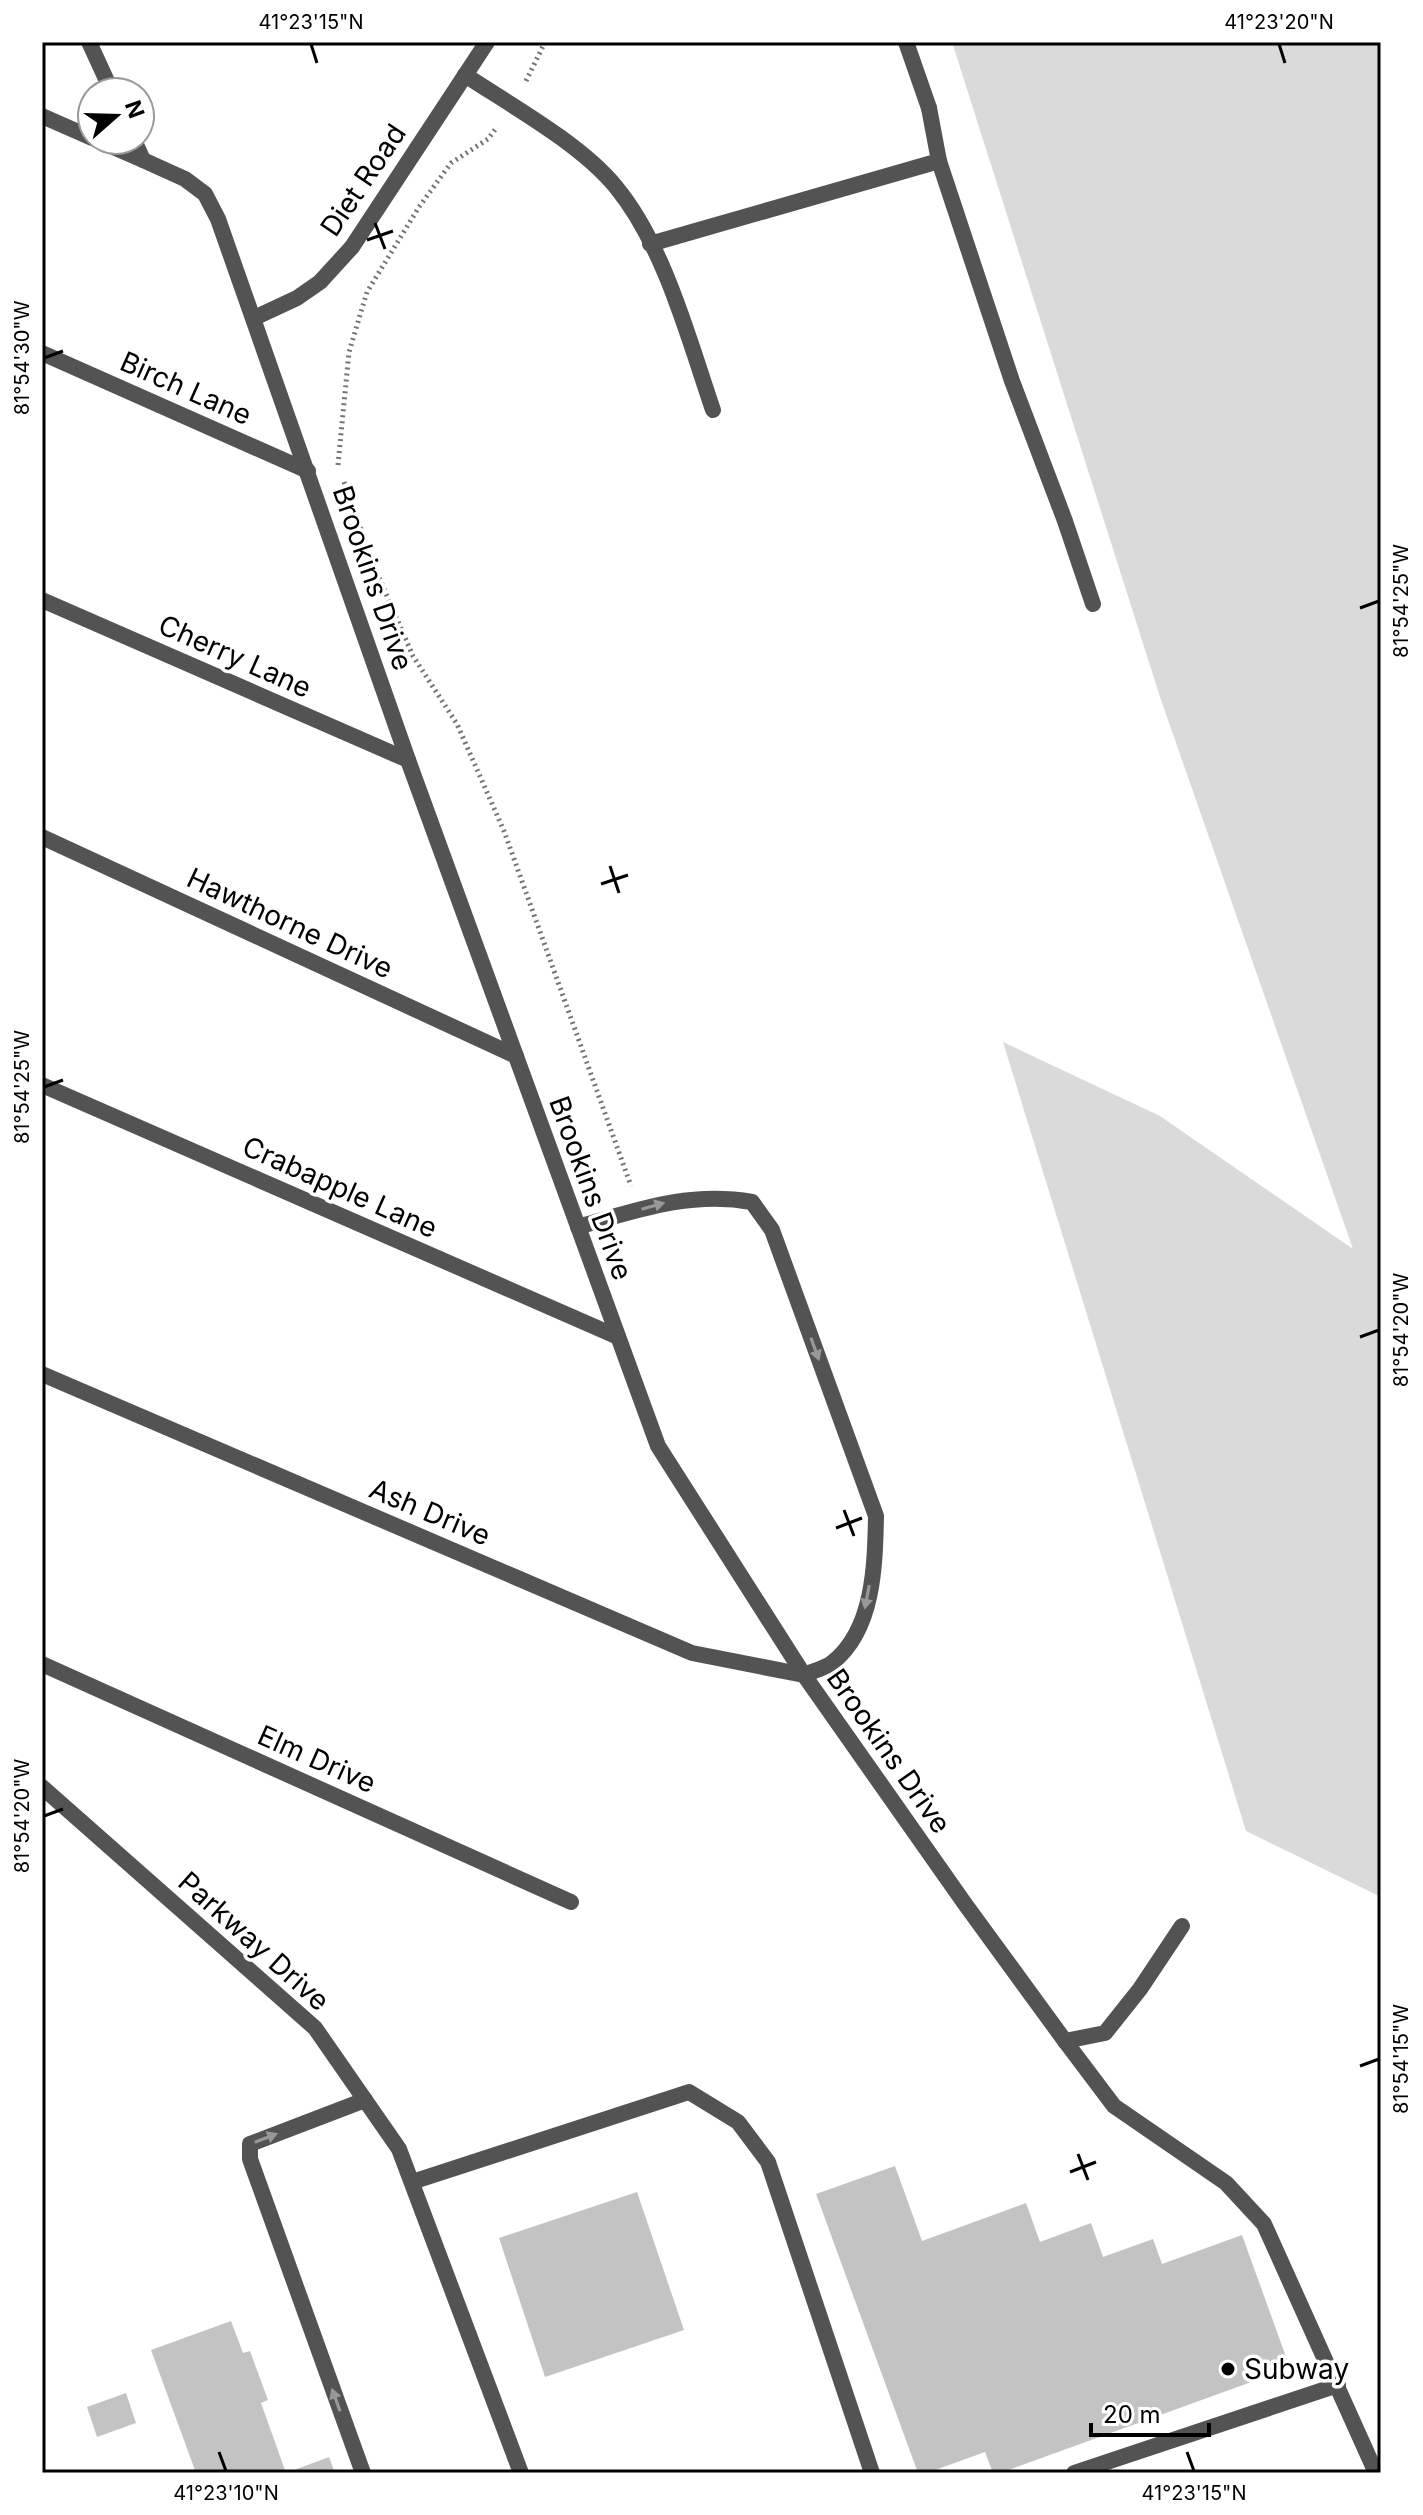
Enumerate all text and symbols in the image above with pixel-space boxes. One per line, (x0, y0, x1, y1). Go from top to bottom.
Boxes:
text: 41°23'15"N (259, 10, 364, 34)
text: 41°23'20"N (1224, 10, 1334, 34)
north arrow (76, 76, 156, 156)
text: N (120, 97, 150, 121)
street label: Diet Road (313, 117, 413, 243)
text: 81°54'30"W (10, 300, 34, 415)
street label: Birch Lane (115, 344, 257, 432)
street label: Brookins Drive (326, 481, 420, 675)
text: 81°54'25"W (1389, 544, 1413, 658)
street label: Cherry Lane (153, 607, 317, 705)
street label: Hawthorne Drive (182, 860, 398, 986)
text: 81°54'25"W (10, 1030, 34, 1144)
street label: Brookins Drive (542, 1092, 640, 1284)
street label: Crabapple Lane (237, 1129, 443, 1245)
one-way arrow (642, 1199, 666, 1212)
text: 81°54'20"W (1389, 1272, 1413, 1387)
one-way arrow (809, 1337, 821, 1361)
street label: Ash Drive (364, 1471, 496, 1553)
one-way arrow (860, 1585, 873, 1610)
street label: Brookins Drive (820, 1662, 958, 1840)
street label: Elm Drive (253, 1718, 381, 1800)
text: 81°54'20"W (10, 1758, 34, 1873)
street label: Parkway Drive (172, 1864, 336, 2018)
text: 81°54'15"W (1389, 2004, 1413, 2114)
one-way arrow (254, 2131, 278, 2144)
place label: Subway (1244, 2352, 1349, 2386)
marker: Subway (1219, 2360, 1237, 2378)
one-way arrow (329, 2387, 342, 2411)
scale bar (1091, 2387, 1209, 2437)
text: 20 m (1103, 2400, 1161, 2429)
text: 41°23'10"N (173, 2481, 279, 2505)
text: 41°23'15"N (1142, 2481, 1247, 2505)

